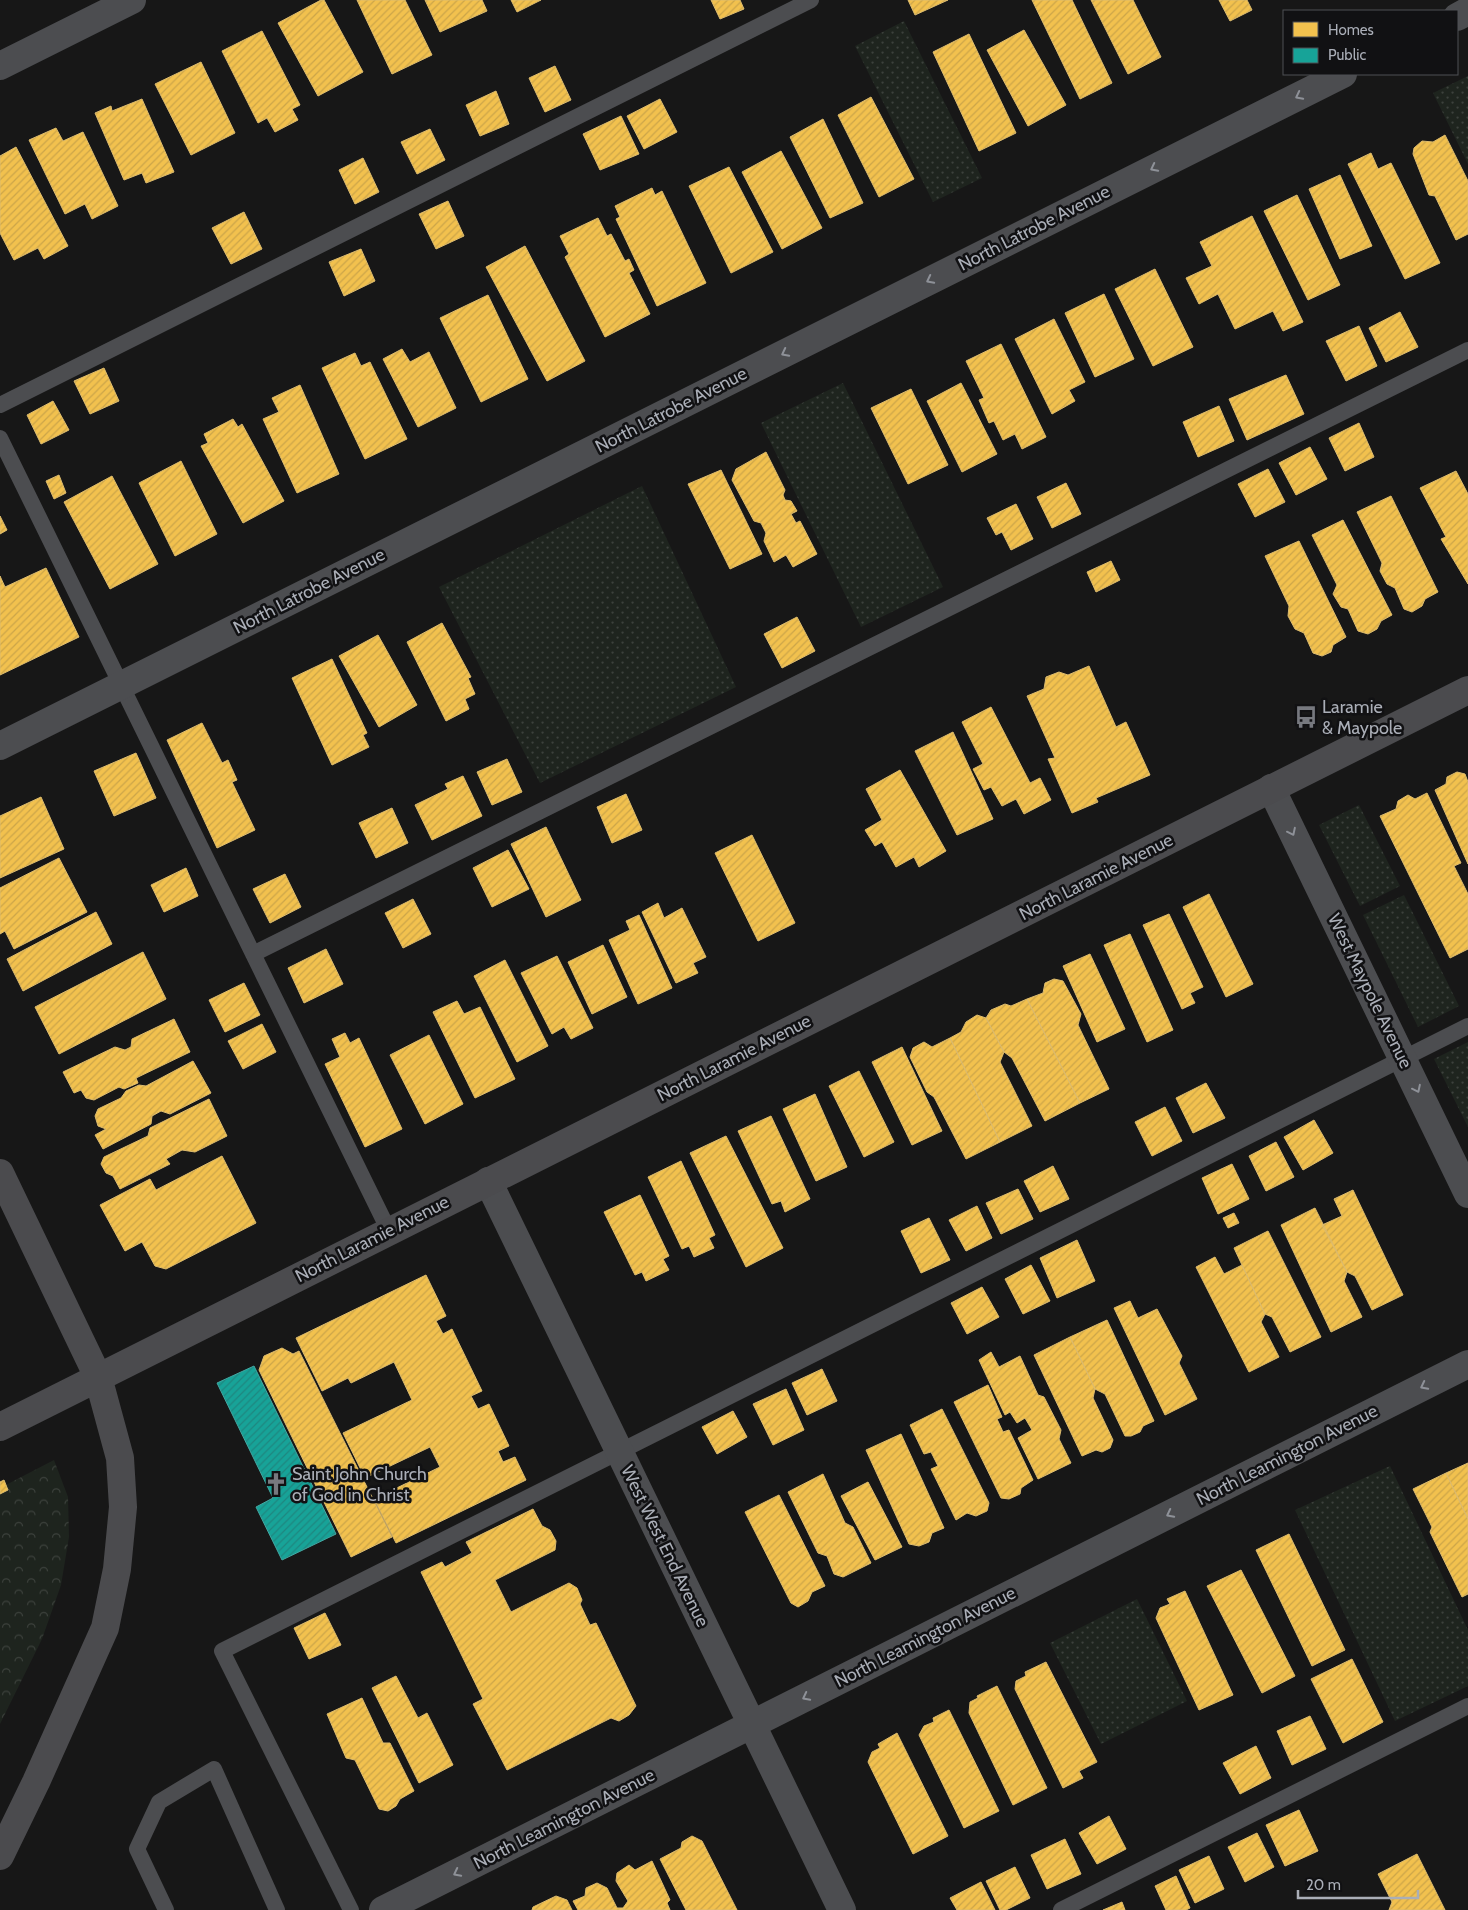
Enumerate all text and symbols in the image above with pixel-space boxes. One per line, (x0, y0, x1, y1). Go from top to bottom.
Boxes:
legend (1283, 10, 1458, 75)
text: Homes (1328, 21, 1374, 39)
text: Public (1328, 46, 1366, 64)
one-way arrow (1295, 89, 1304, 100)
one-way arrow (1150, 162, 1159, 172)
street label: North Latrobe Avenue (955, 180, 1113, 276)
one-way arrow (927, 274, 936, 284)
one-way arrow (781, 347, 790, 357)
street label: North Latrobe Avenue (592, 362, 750, 458)
street label: North Latrobe Avenue (230, 543, 388, 639)
place label: Laramie & Maypole (1322, 696, 1402, 739)
bus stop icon: Laramie & Maypole (1293, 704, 1319, 730)
one-way arrow (1286, 827, 1297, 836)
street label: North Laramie Avenue (1015, 829, 1177, 925)
street label: West Maypole Avenue (1323, 910, 1417, 1072)
street label: North Laramie Avenue (653, 1010, 815, 1106)
one-way arrow (1411, 1084, 1421, 1093)
street label: North Laramie Avenue (291, 1191, 453, 1287)
one-way arrow (1421, 1380, 1430, 1390)
street label: North Leamington Avenue (1193, 1400, 1381, 1510)
street label: West West End Avenue (616, 1462, 714, 1630)
place label: Saint John Church of God in Christ (292, 1463, 427, 1506)
church icon: Saint John Church of God in Christ (263, 1471, 289, 1497)
one-way arrow (1166, 1508, 1175, 1518)
street label: North Leamington Avenue (831, 1582, 1019, 1692)
one-way arrow (802, 1691, 811, 1701)
street label: North Leamington Avenue (470, 1764, 658, 1874)
one-way arrow (454, 1867, 463, 1877)
scale bar (1298, 1868, 1418, 1900)
text: 20 m (1306, 1876, 1341, 1894)

